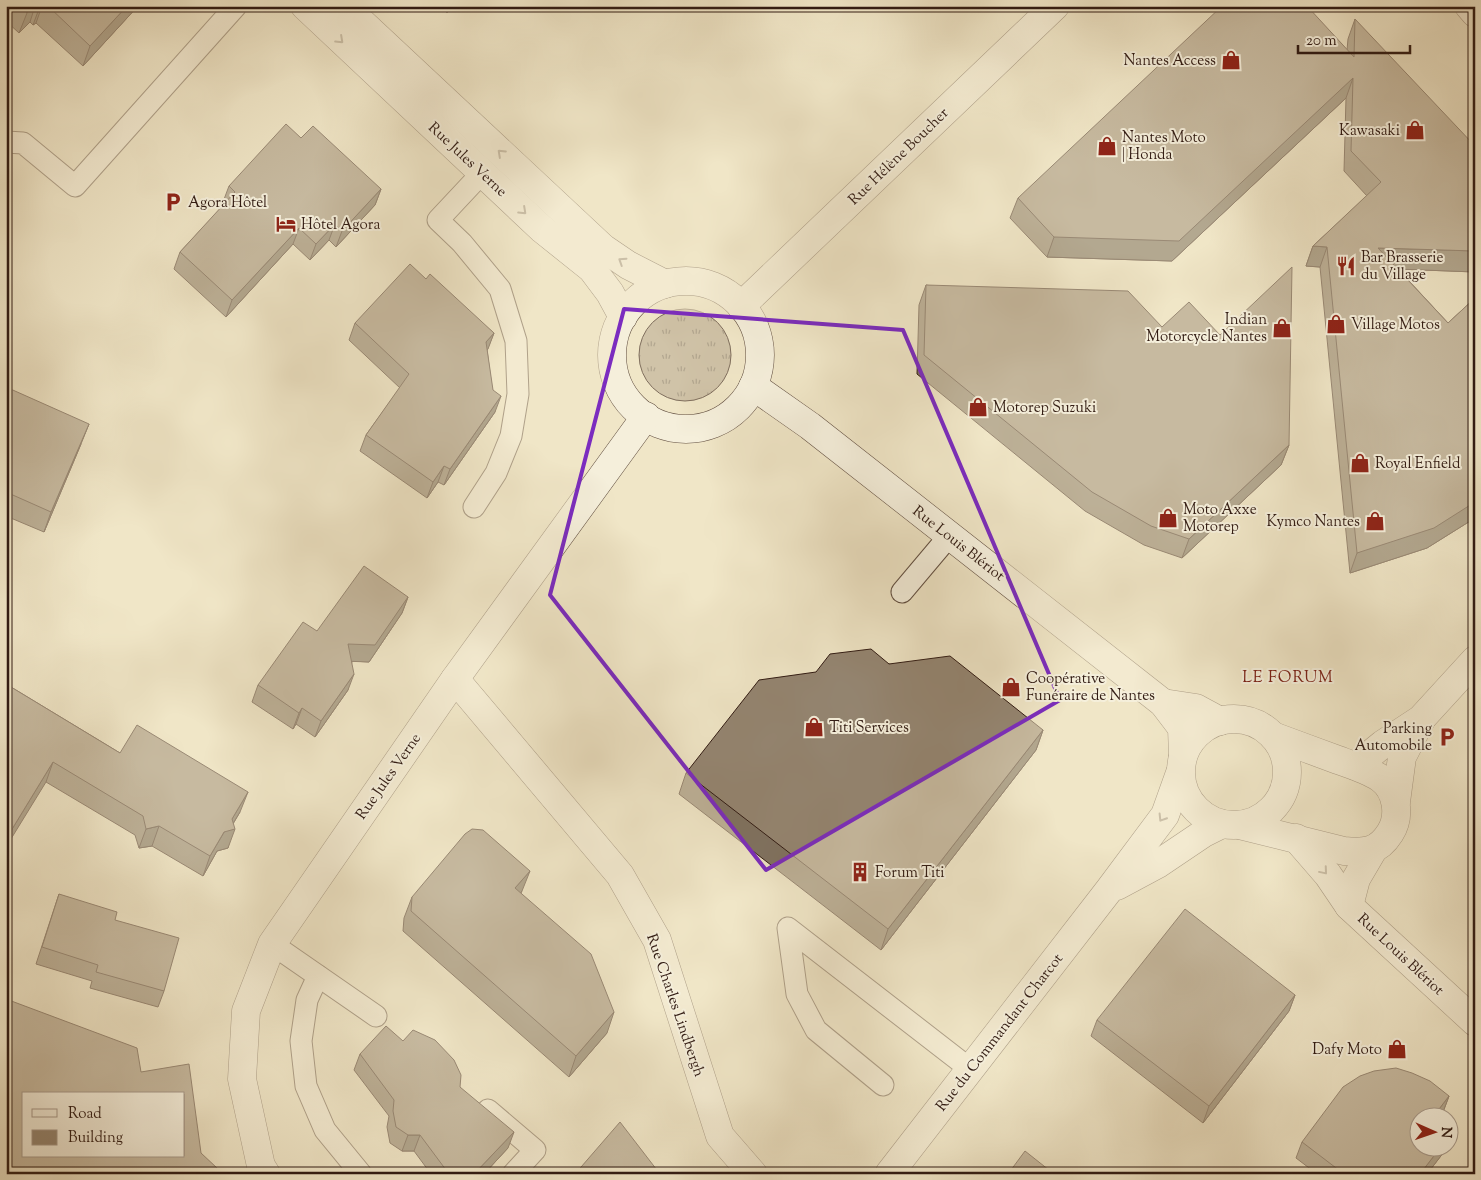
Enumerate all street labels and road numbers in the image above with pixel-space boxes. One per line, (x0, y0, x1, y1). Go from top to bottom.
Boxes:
street label: Rue Hélène Boucher (844, 103, 954, 211)
street label: Rue Jules Verne (423, 118, 511, 202)
street label: Rue Louis Blériot (908, 501, 1009, 587)
street label: Rue Jules Verne (352, 729, 427, 824)
street label: Rue Louis Blériot (1352, 909, 1448, 1001)
street label: Rue Charles Lindbergh (640, 931, 709, 1080)
street label: Rue du Commandant Charcot (932, 949, 1069, 1116)

